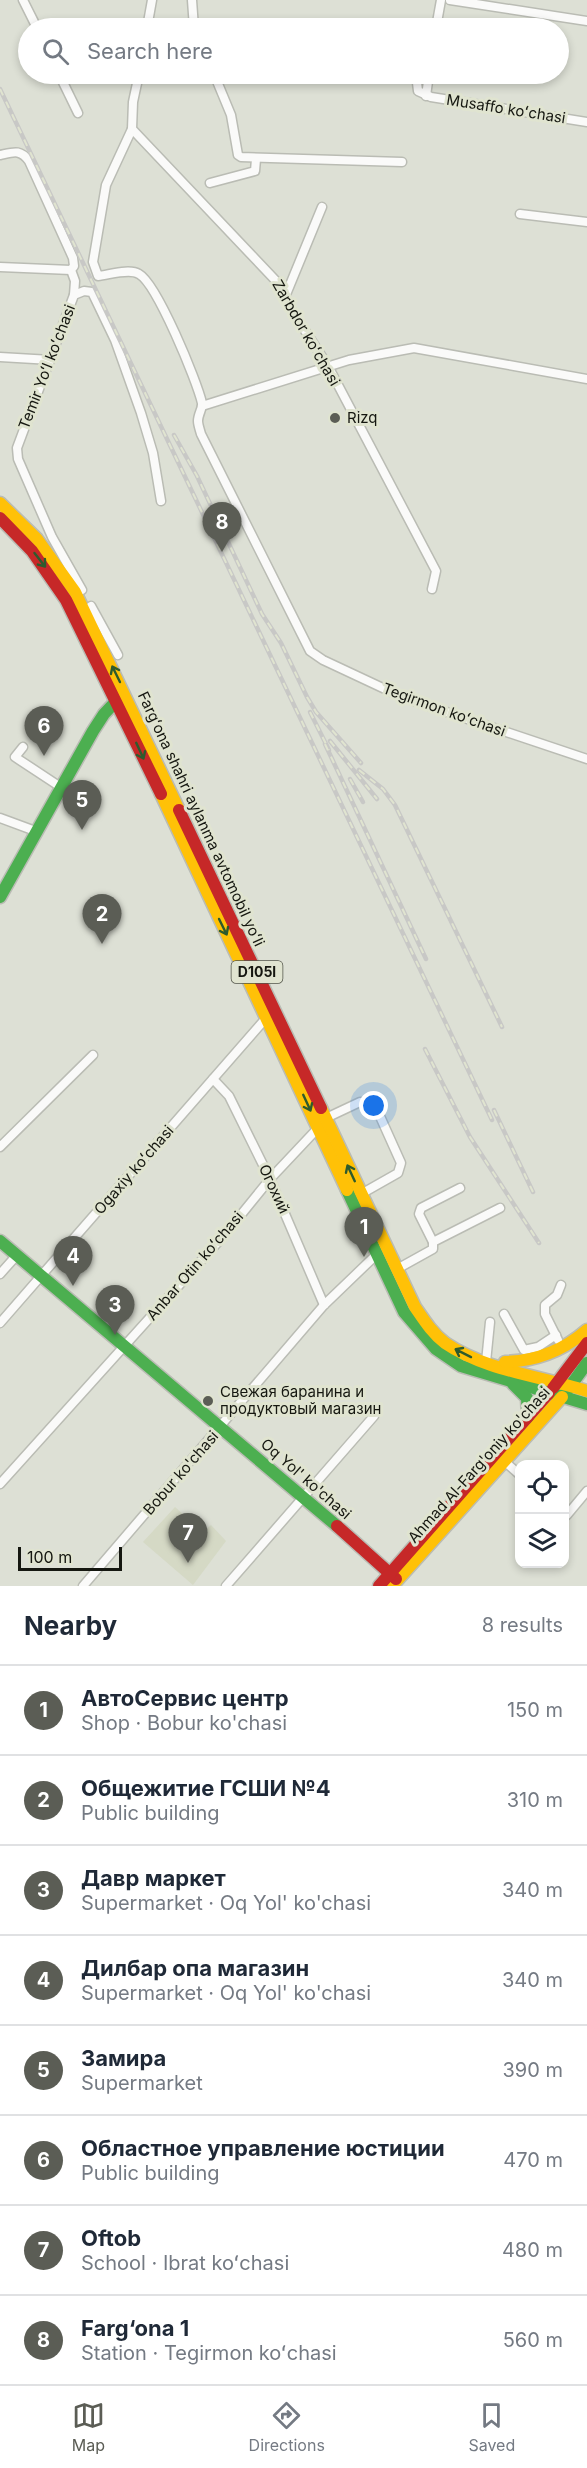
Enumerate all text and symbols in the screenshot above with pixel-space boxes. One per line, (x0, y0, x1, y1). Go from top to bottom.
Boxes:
search box (18, 18, 569, 84)
icon: search (39, 35, 72, 68)
text: Search here (87, 38, 213, 64)
street label: Musaffo koʻchasi (445, 90, 567, 127)
street label: Zarbdor koʻchasi (268, 276, 344, 389)
street label: Temir Yoʻl koʻchasi (14, 302, 79, 432)
place label: Rizq (347, 408, 378, 427)
marker: Rizq (328, 411, 342, 425)
pin: 8 (202, 502, 242, 552)
one-way arrow (34, 552, 47, 568)
one-way arrow (110, 665, 121, 683)
street label: Tegirmon koʻchasi (380, 678, 508, 741)
street label: Fargʻona shahri aylanma avtomobil yoʻli (134, 688, 269, 949)
pin: 6 (24, 706, 63, 756)
one-way arrow (135, 741, 146, 760)
pin: 5 (62, 780, 101, 830)
pin: 2 (82, 894, 122, 944)
one-way arrow (218, 918, 230, 936)
road number: D105l (232, 961, 282, 983)
your location (359, 1091, 388, 1120)
one-way arrow (301, 1094, 313, 1112)
street label: Ogaxiy koʻchasi (90, 1121, 177, 1218)
street label: Огохий (255, 1161, 294, 1217)
one-way arrow (345, 1164, 357, 1182)
street label: Anbar Otin koʻchasi (142, 1207, 247, 1324)
pin: 1 (344, 1208, 384, 1257)
pin: 4 (54, 1236, 92, 1286)
pin: 3 (96, 1286, 134, 1335)
one-way arrow (454, 1346, 472, 1358)
place label: Свежая баранина и продуктовый магазин (220, 1382, 381, 1418)
street label: Ahmad Al-Farg'oniy ko'chasi (404, 1383, 554, 1547)
marker: Свежая баранина и продуктовый магазин (201, 1394, 215, 1408)
street label: Bobur ko'chasi (139, 1427, 222, 1519)
street label: Oq Yol' ko'chasi (257, 1434, 355, 1523)
map controls (515, 1460, 569, 1568)
button: locate (515, 1460, 569, 1514)
pin: 7 (168, 1514, 207, 1563)
button: layers (515, 1514, 569, 1568)
scale bar (18, 1544, 122, 1572)
text: 100 m (27, 1547, 72, 1567)
text: Nearby (24, 1610, 117, 1641)
text: 8 results (482, 1613, 563, 1637)
text: АвтоСервис центр (81, 1685, 289, 1711)
text: 1 (39, 1698, 48, 1722)
text: 150 m (507, 1698, 563, 1722)
text: Shop · Bobur ko'chasi (81, 1711, 287, 1735)
text: Общежитие ГСШИ №4 (81, 1775, 331, 1801)
text: 2 (37, 1788, 50, 1812)
text: 310 m (507, 1788, 563, 1812)
text: Public building (81, 1801, 220, 1825)
text: Давр маркет (81, 1865, 226, 1891)
text: 3 (37, 1878, 50, 1902)
text: 340 m (502, 1878, 563, 1902)
text: Supermarket · Oq Yol' ko'chasi (81, 1891, 371, 1915)
text: Дилбар опа магазин (81, 1955, 309, 1981)
text: 4 (37, 1968, 50, 1992)
text: 340 m (502, 1968, 563, 1992)
text: Supermarket · Oq Yol' ko'chasi (81, 1981, 371, 2005)
text: Замира (81, 2045, 166, 2071)
text: 5 (37, 2058, 50, 2082)
text: 390 m (502, 2058, 563, 2082)
text: Supermarket (81, 2071, 203, 2095)
text: Областное управление юстиции (81, 2135, 445, 2161)
text: 6 (37, 2148, 50, 2172)
text: 470 m (503, 2148, 563, 2172)
text: Public building (81, 2161, 220, 2185)
text: Oftob (81, 2225, 141, 2251)
text: 7 (38, 2238, 49, 2262)
text: 480 m (502, 2238, 563, 2262)
text: School · Ibrat koʻchasi (81, 2251, 289, 2275)
text: Farg‘ona 1 (81, 2315, 189, 2341)
text: 8 (37, 2328, 50, 2352)
text: 560 m (503, 2328, 563, 2352)
text: Station · Tegirmon koʻchasi (81, 2341, 337, 2365)
tab: Map (72, 2399, 105, 2455)
tab: Directions (249, 2399, 325, 2455)
tab: Saved (468, 2399, 515, 2455)

